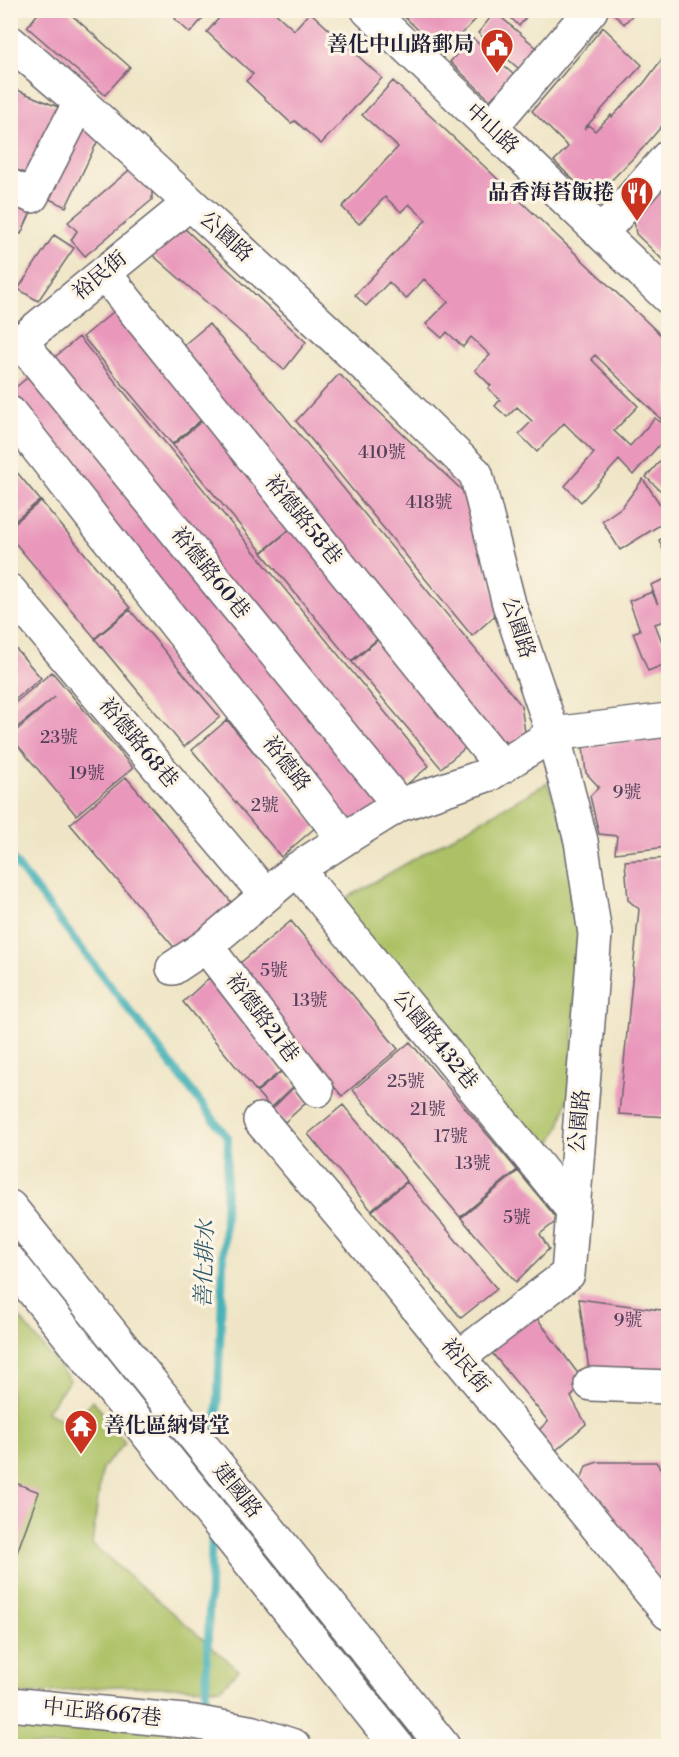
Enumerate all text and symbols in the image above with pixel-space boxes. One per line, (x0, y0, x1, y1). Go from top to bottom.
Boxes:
public building icon: 善化中山路郵局 (479, 27, 515, 74)
place label: 善化中山路郵局 (327, 32, 474, 58)
street label: 中山路 (460, 98, 524, 160)
restaurant icon: 品香海苔飯捲 (619, 175, 655, 222)
place label: 品香海苔飯捲 (488, 180, 614, 206)
street label: 公園路 (194, 206, 258, 268)
street label: 裕民街 (68, 246, 132, 306)
house number: 410號 (358, 441, 406, 464)
street label: 裕德路58巷 (259, 470, 347, 570)
house number: 418號 (405, 491, 453, 514)
street label: 裕德路60巷 (165, 522, 255, 624)
street label: 公園路 (496, 594, 540, 662)
street label: 裕德路68巷 (93, 693, 183, 793)
house number: 23號 (40, 726, 78, 749)
street label: 裕德路 (256, 731, 316, 797)
house number: 19號 (69, 762, 105, 785)
house number: 9號 (613, 781, 641, 804)
house number: 2號 (251, 794, 279, 817)
house number: 5號 (260, 959, 288, 982)
street label: 裕德路21巷 (220, 968, 304, 1068)
street label: 公園路432巷 (387, 985, 483, 1095)
house number: 13號 (292, 989, 328, 1012)
house number: 25號 (387, 1070, 425, 1093)
street label: 公園路 (564, 1088, 596, 1154)
house number: 21號 (410, 1098, 446, 1121)
house number: 17號 (434, 1125, 468, 1148)
house number: 13號 (455, 1152, 491, 1175)
house number: 5號 (503, 1206, 531, 1229)
water label: 善化排水 (190, 1218, 220, 1308)
house number: 9號 (614, 1309, 642, 1332)
street label: 裕民街 (435, 1333, 495, 1399)
temple icon: 善化區納骨堂 (63, 1408, 99, 1455)
place label: 善化區納骨堂 (104, 1413, 230, 1439)
street label: 建國路 (207, 1458, 267, 1524)
street label: 中正路667巷 (41, 1694, 163, 1732)

